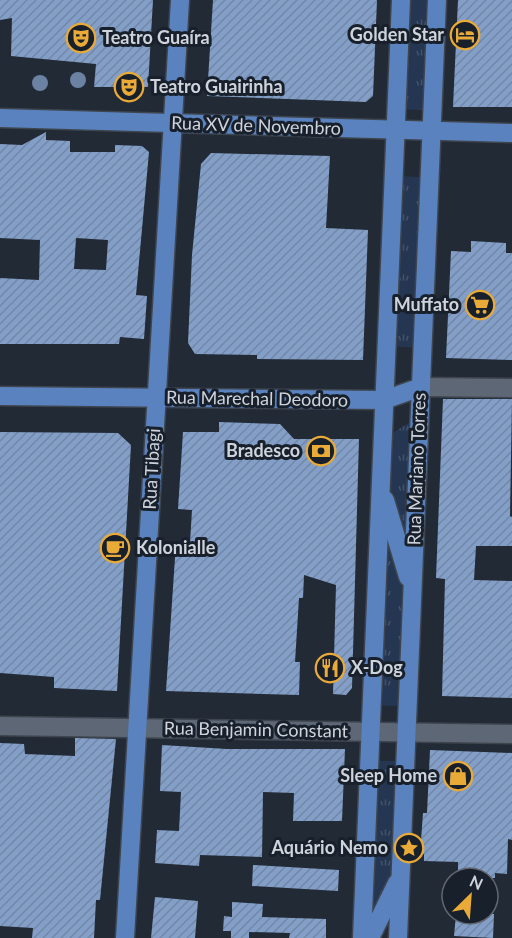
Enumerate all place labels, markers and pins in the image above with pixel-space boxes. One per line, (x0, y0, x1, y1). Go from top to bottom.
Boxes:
hotel icon: Golden Star (449, 19, 481, 51)
theatre icon: Teatro Guaíra (65, 22, 97, 54)
place label: Golden Star (350, 23, 444, 45)
place label: Teatro Guaíra (102, 26, 210, 48)
theatre icon: Teatro Guairinha (113, 71, 145, 103)
place label: Teatro Guairinha (150, 75, 283, 97)
supermarket icon: Muffato (464, 289, 496, 321)
place label: Muffato (394, 293, 459, 315)
bank icon: Bradesco (305, 435, 337, 467)
place label: Bradesco (226, 439, 300, 461)
cafe icon: Kolonialle (99, 532, 131, 564)
place label: Kolonialle (136, 536, 216, 558)
restaurant icon: X-Dog (314, 652, 346, 684)
place label: X-Dog (351, 656, 403, 678)
shop icon: Sleep Home (442, 760, 474, 792)
place label: Sleep Home (340, 764, 437, 786)
place icon: Aquário Nemo (393, 832, 425, 864)
place label: Aquário Nemo (271, 836, 388, 858)

